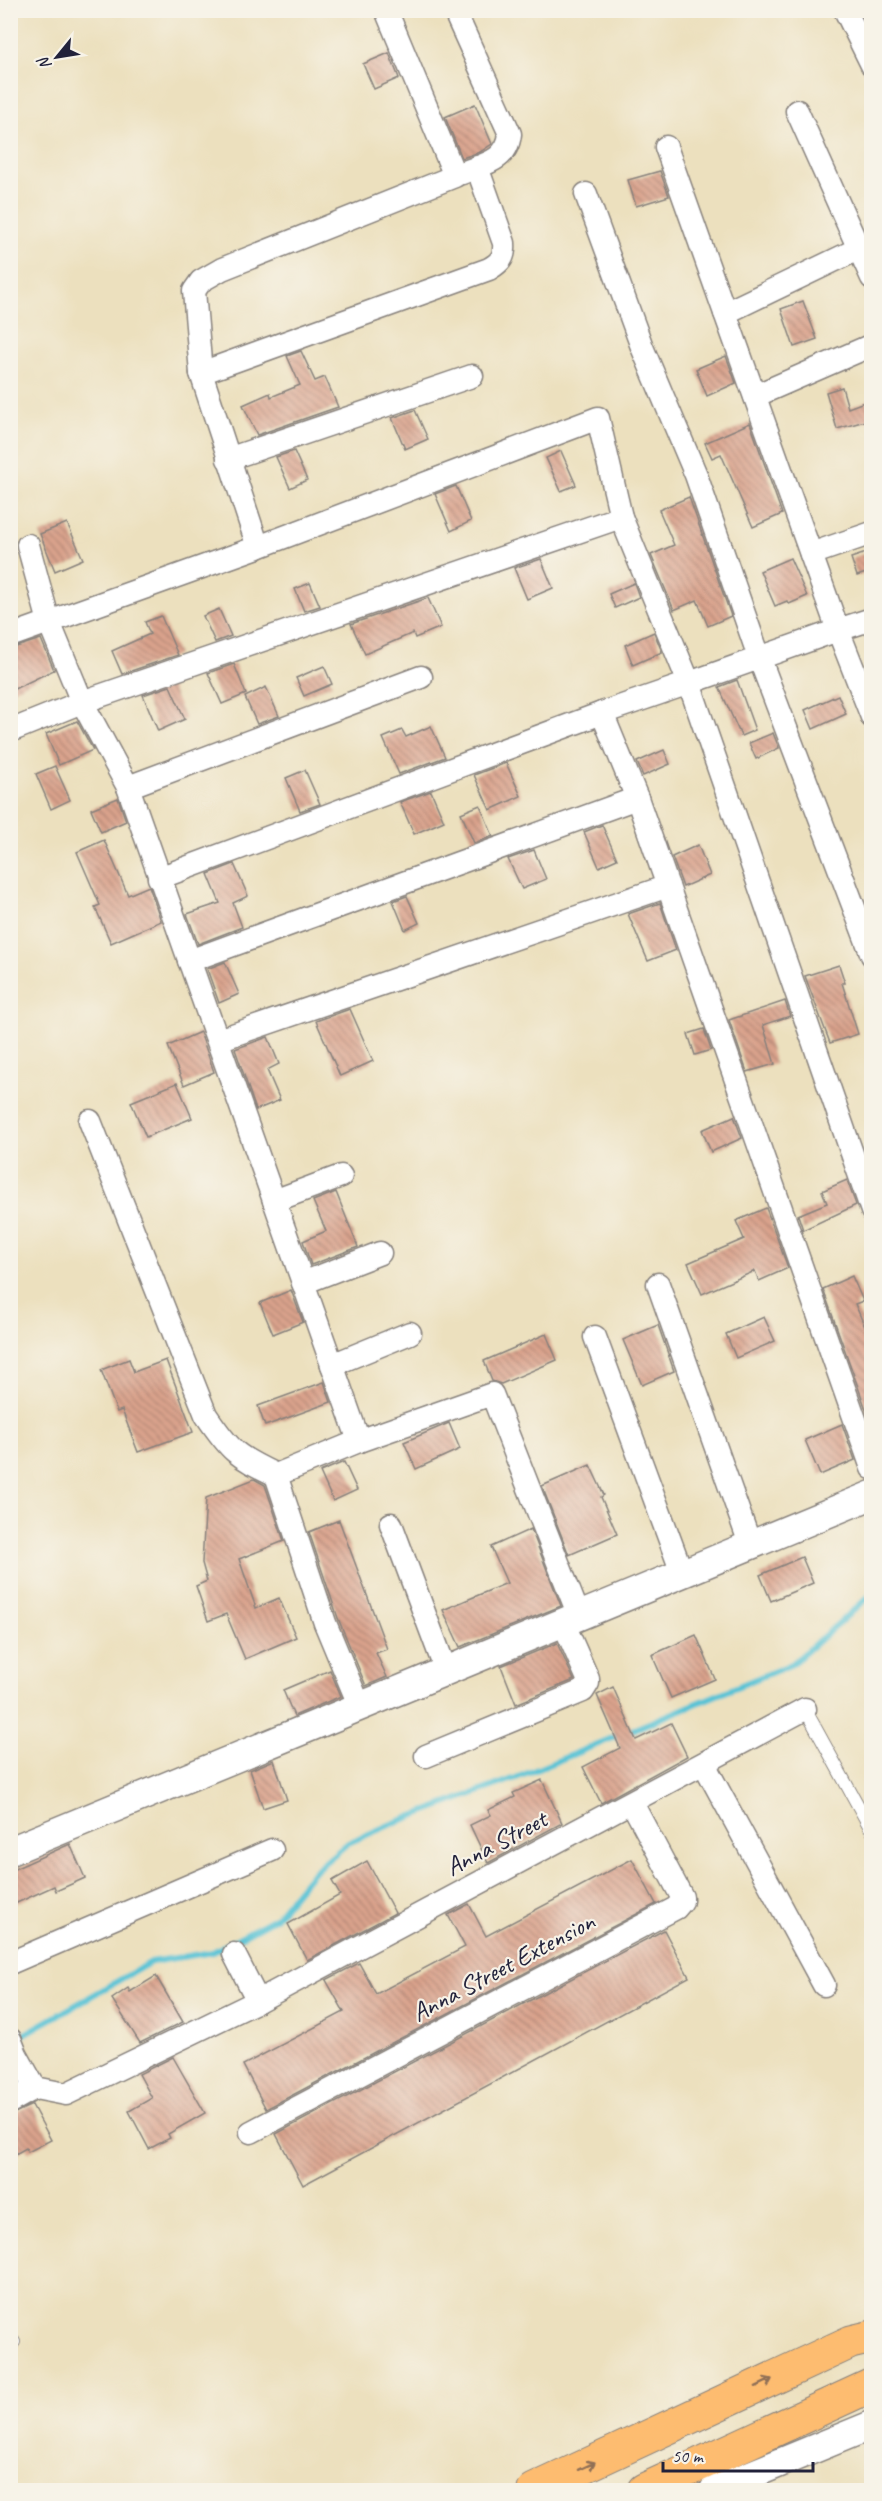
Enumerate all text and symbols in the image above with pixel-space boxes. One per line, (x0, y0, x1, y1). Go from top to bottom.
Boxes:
north arrow (27, 27, 87, 87)
text: N (32, 52, 56, 73)
street label: Anna Street (440, 1802, 554, 1883)
street label: Anna Street Extension (406, 1904, 601, 2029)
one-way arrow (754, 2377, 772, 2389)
scale bar (663, 2435, 813, 2473)
text: 50 m (672, 2445, 705, 2467)
one-way arrow (578, 2459, 596, 2471)

